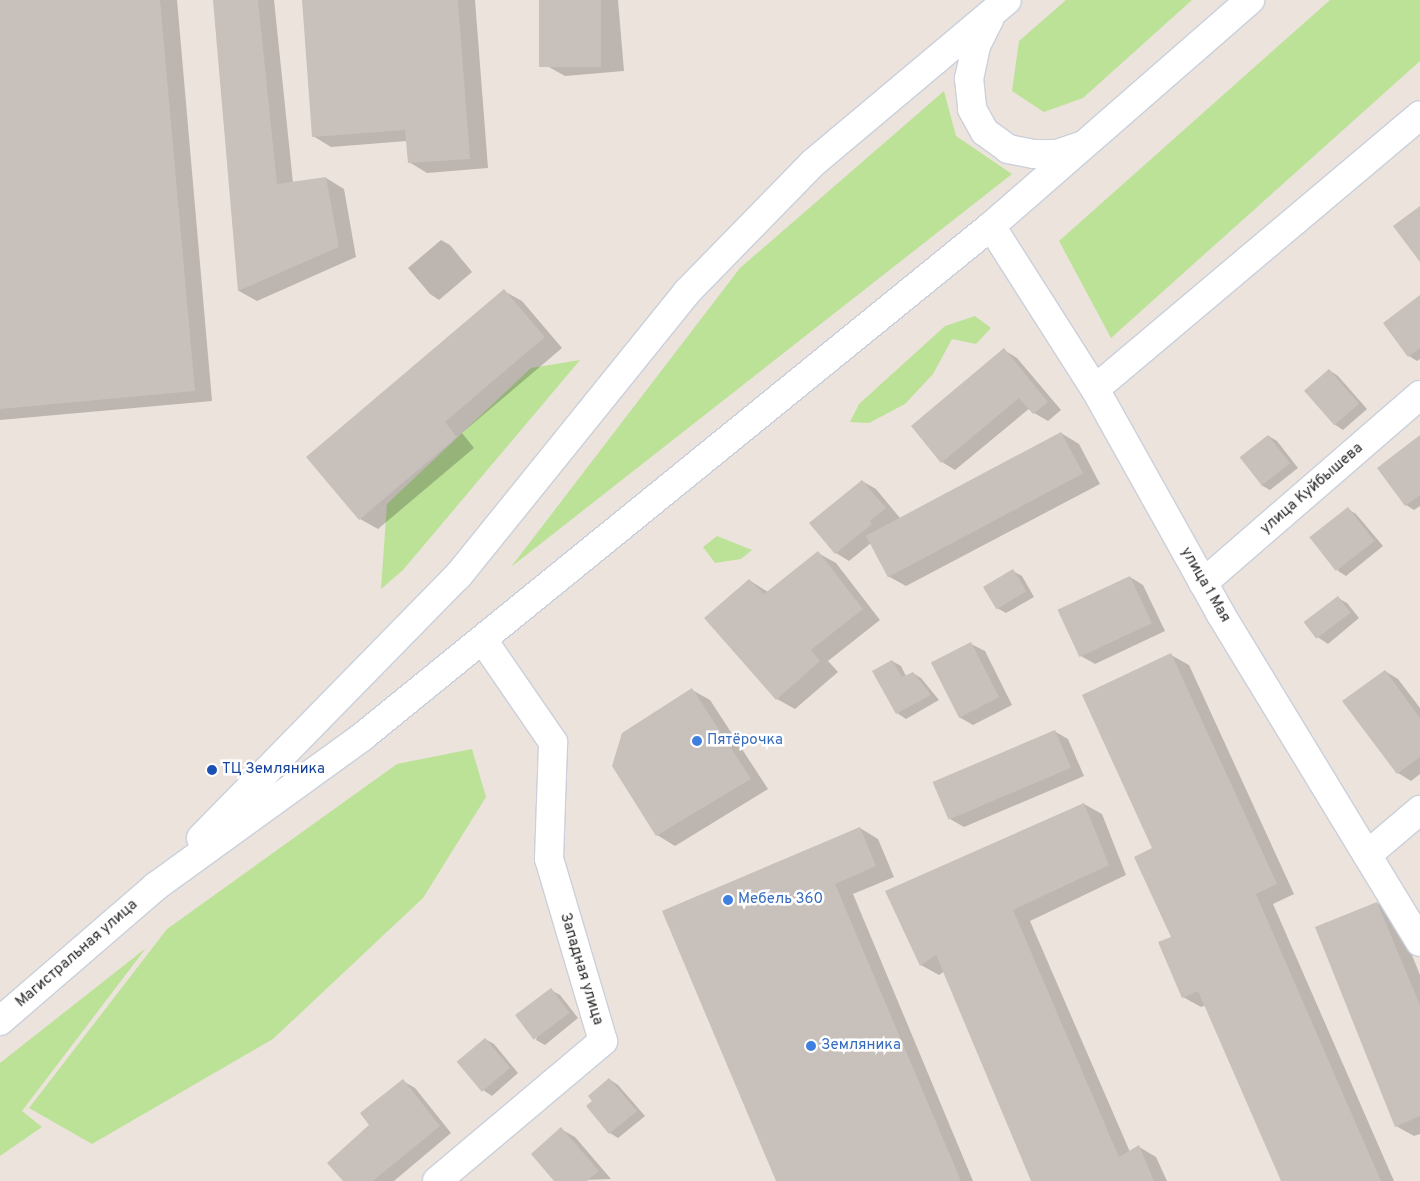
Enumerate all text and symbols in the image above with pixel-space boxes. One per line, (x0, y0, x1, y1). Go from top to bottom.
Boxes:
street label: улица Куйбышева (1257, 440, 1367, 538)
street label: улица 1 Мая (1176, 544, 1234, 626)
place label: Пятёрочка (707, 732, 783, 750)
marker: Пятёрочка (691, 735, 703, 747)
place label: ТЦ Земляника (222, 761, 325, 779)
marker: ТЦ Земляника (206, 764, 218, 776)
place label: Мебель 360 (738, 891, 823, 909)
marker: Мебель 360 (722, 894, 734, 906)
street label: Магистральная улица (12, 896, 142, 1012)
street label: Западная улица (555, 911, 607, 1027)
place label: Земляника (821, 1037, 901, 1055)
marker: Земляника (805, 1040, 817, 1052)

